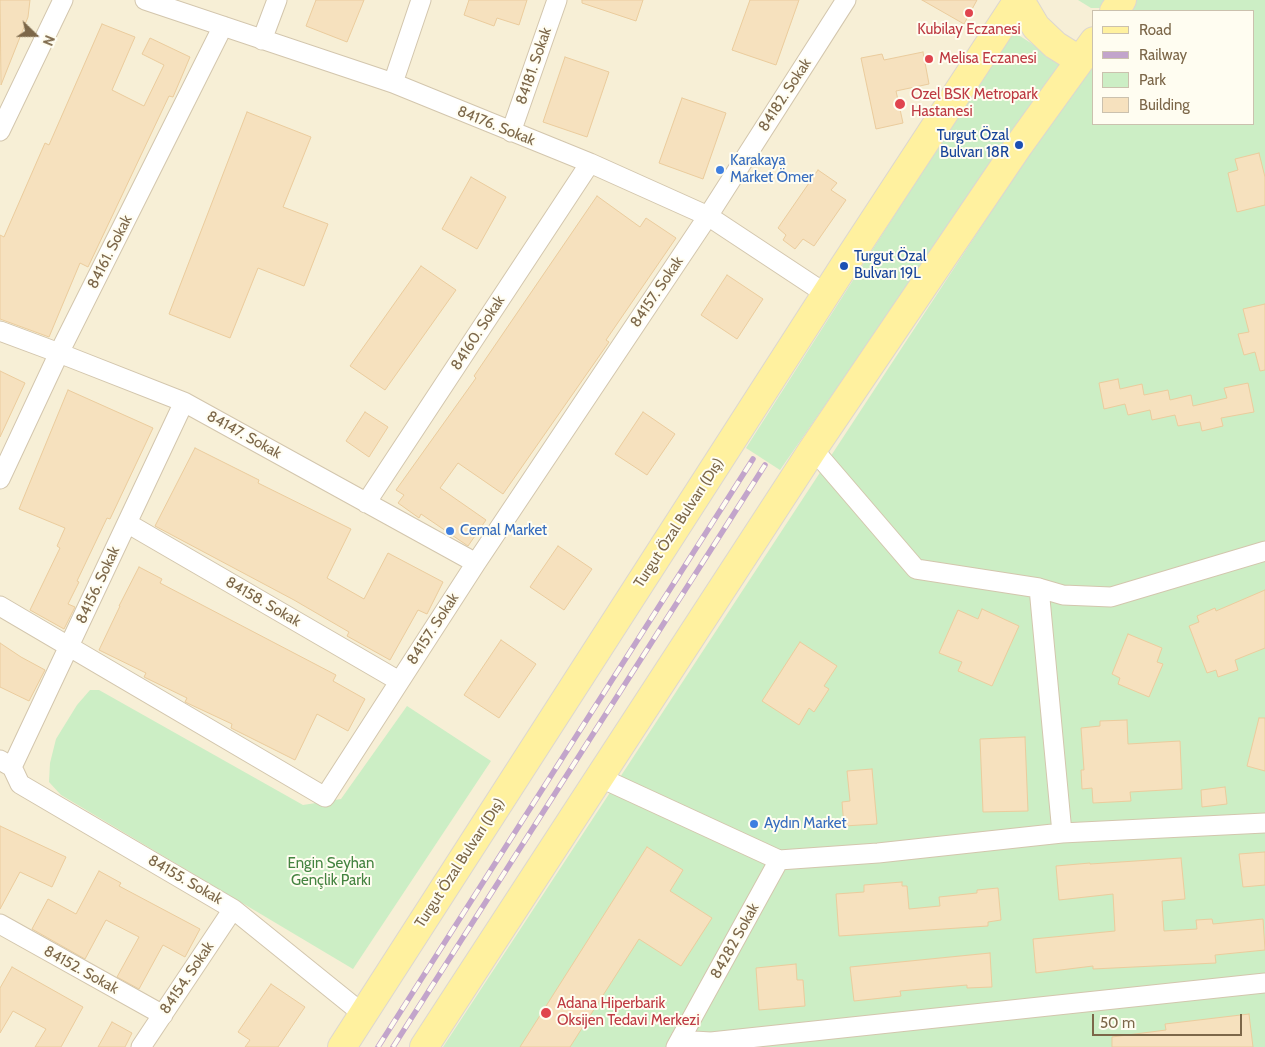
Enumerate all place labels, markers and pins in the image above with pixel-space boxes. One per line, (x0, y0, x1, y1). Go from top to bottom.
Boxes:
marker: Kubilay Eczanesi (963, 7, 975, 19)
place label: Kubilay Eczanesi (917, 21, 1021, 39)
place label: Melisa Eczanesi (939, 50, 1037, 68)
marker: Melisa Eczanesi (923, 53, 935, 65)
place label: Ozel BSK Metropark Hastanesi (911, 86, 1038, 121)
marker: Ozel BSK Metropark Hastanesi (893, 97, 907, 111)
place label: Turgut Özal Bulvarı 18R (937, 127, 1009, 162)
marker: Turgut Özal Bulvarı 18R (1013, 139, 1025, 151)
place label: Karakaya Market Ömer (730, 152, 814, 187)
marker: Karakaya Market Ömer (714, 164, 726, 176)
place label: Turgut Özal Bulvarı 19L (854, 248, 926, 283)
marker: Turgut Özal Bulvarı 19L (838, 260, 850, 272)
place label: Cemal Market (460, 522, 547, 540)
marker: Cemal Market (444, 525, 456, 537)
place label: Aydın Market (764, 815, 846, 833)
marker: Aydın Market (748, 818, 760, 830)
place label: Adana Hiperbarik Oksijen Tedavi Merkezi (557, 995, 700, 1030)
marker: Adana Hiperbarik Oksijen Tedavi Merkezi (539, 1006, 553, 1020)

